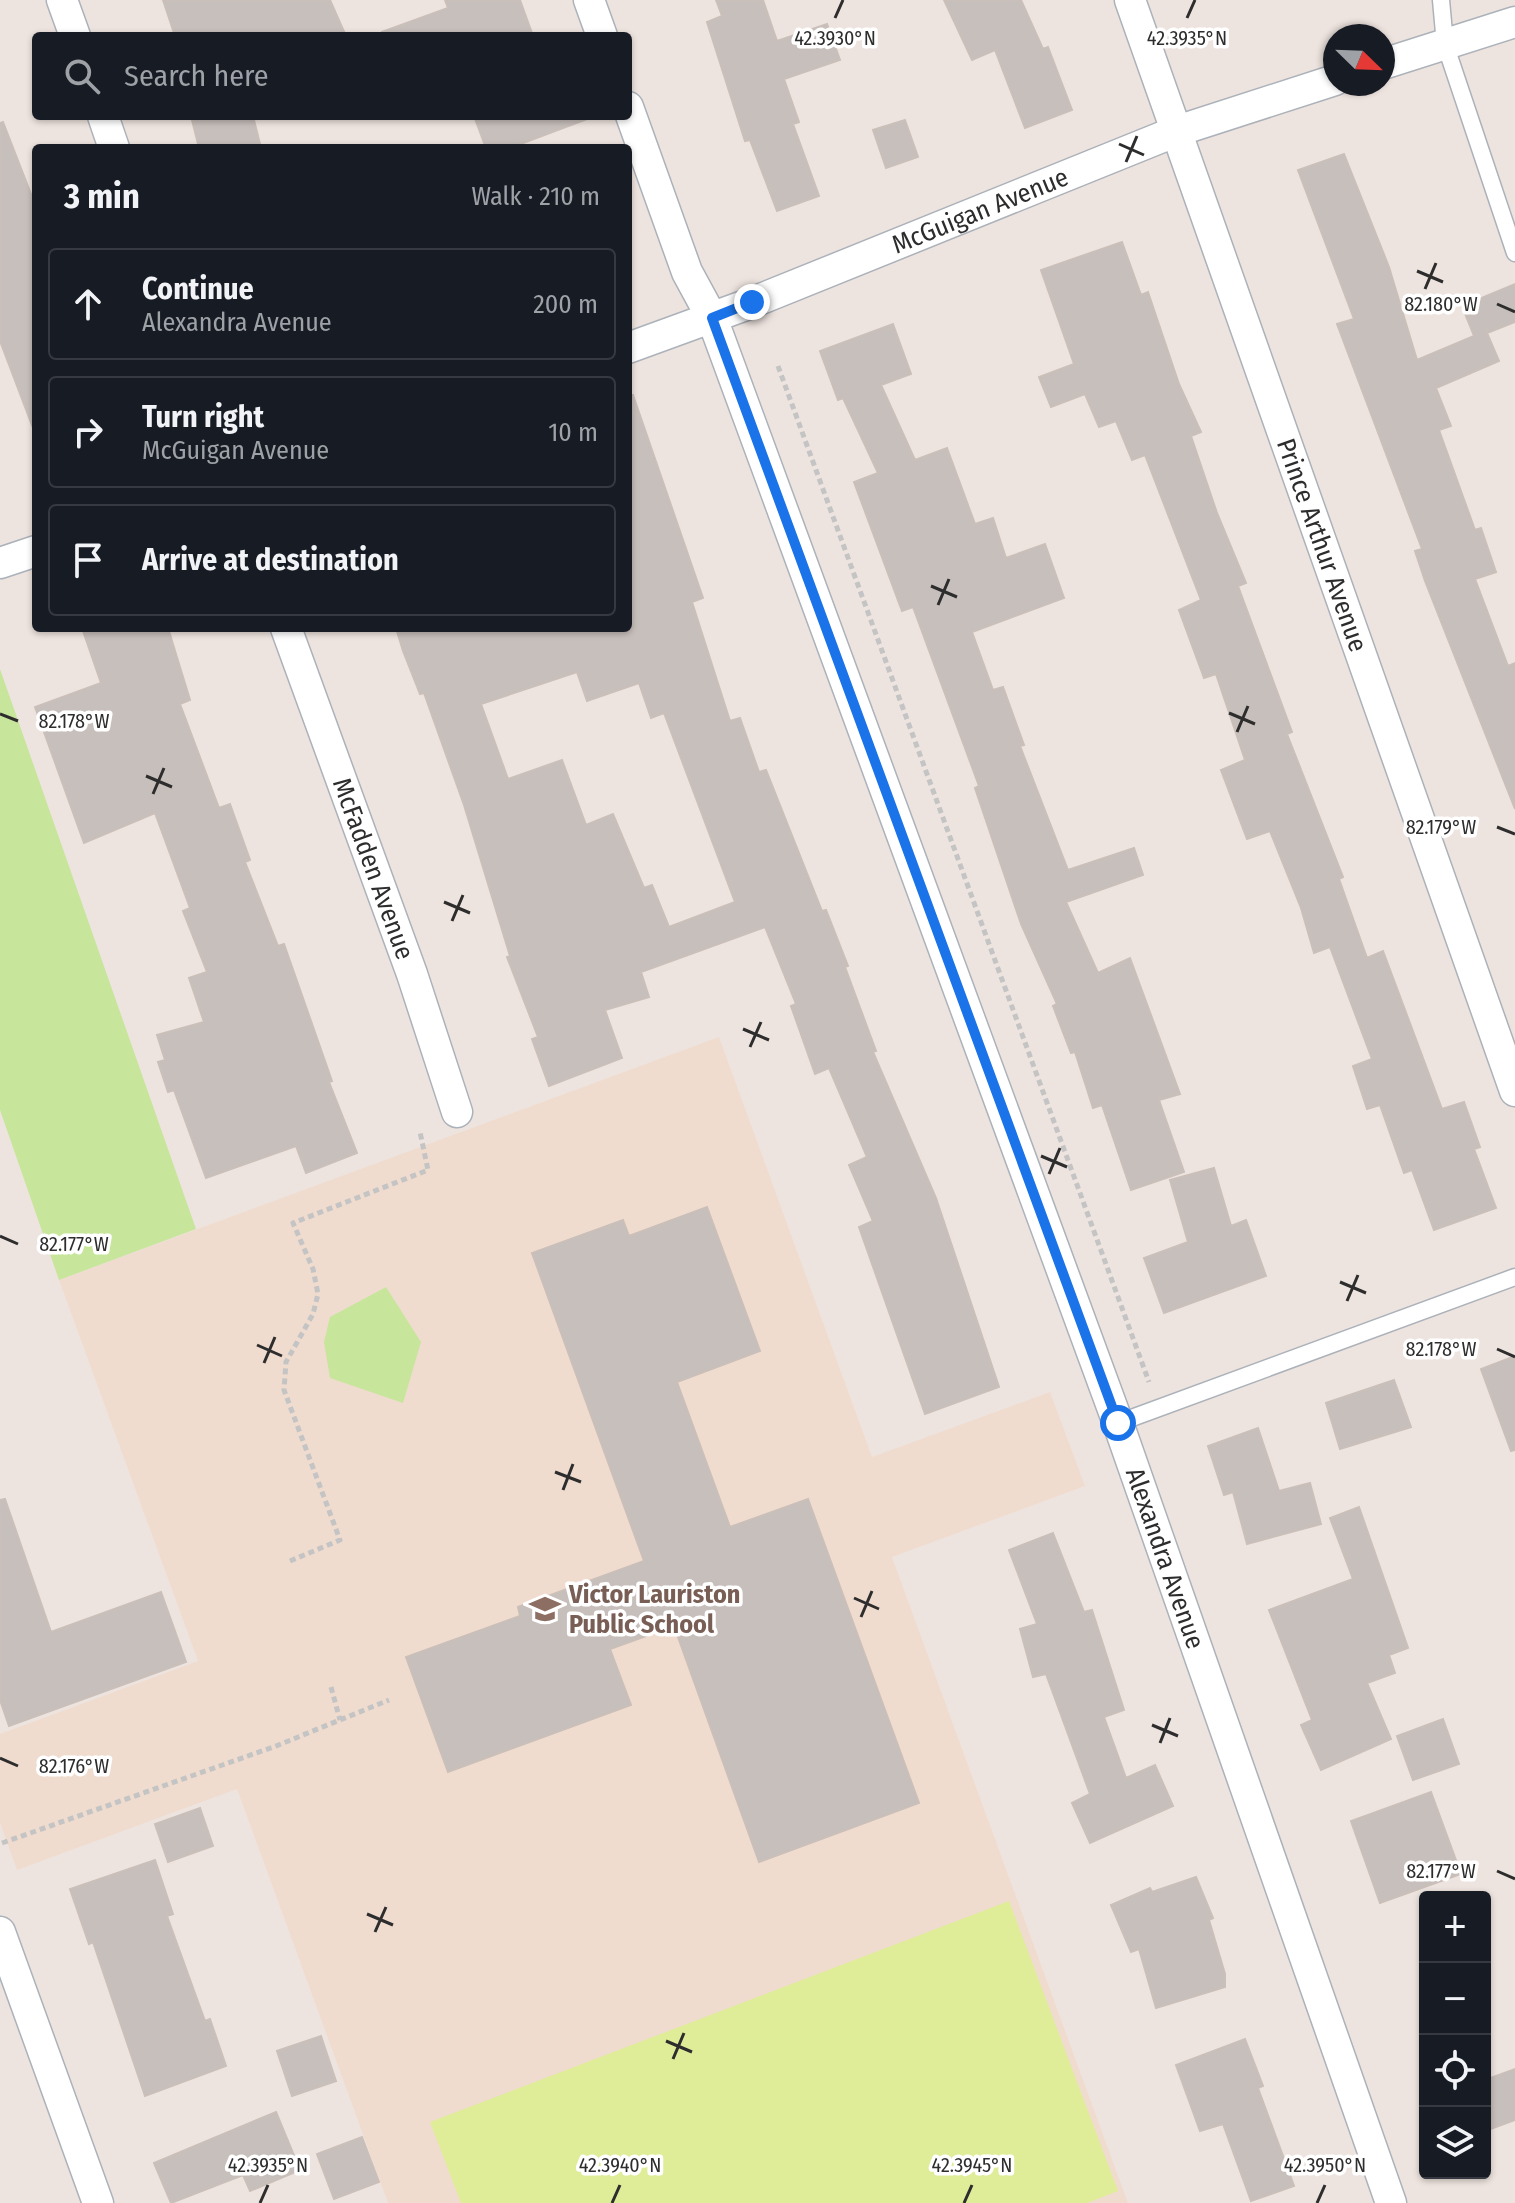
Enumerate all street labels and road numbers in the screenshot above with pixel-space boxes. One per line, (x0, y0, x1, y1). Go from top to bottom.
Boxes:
street label: McGuigan Avenue (887, 161, 1073, 260)
street label: Prince Arthur Avenue (1270, 434, 1374, 656)
street label: McFadden Avenue (326, 774, 421, 964)
street label: Alexandra Avenue (1119, 1463, 1211, 1653)

